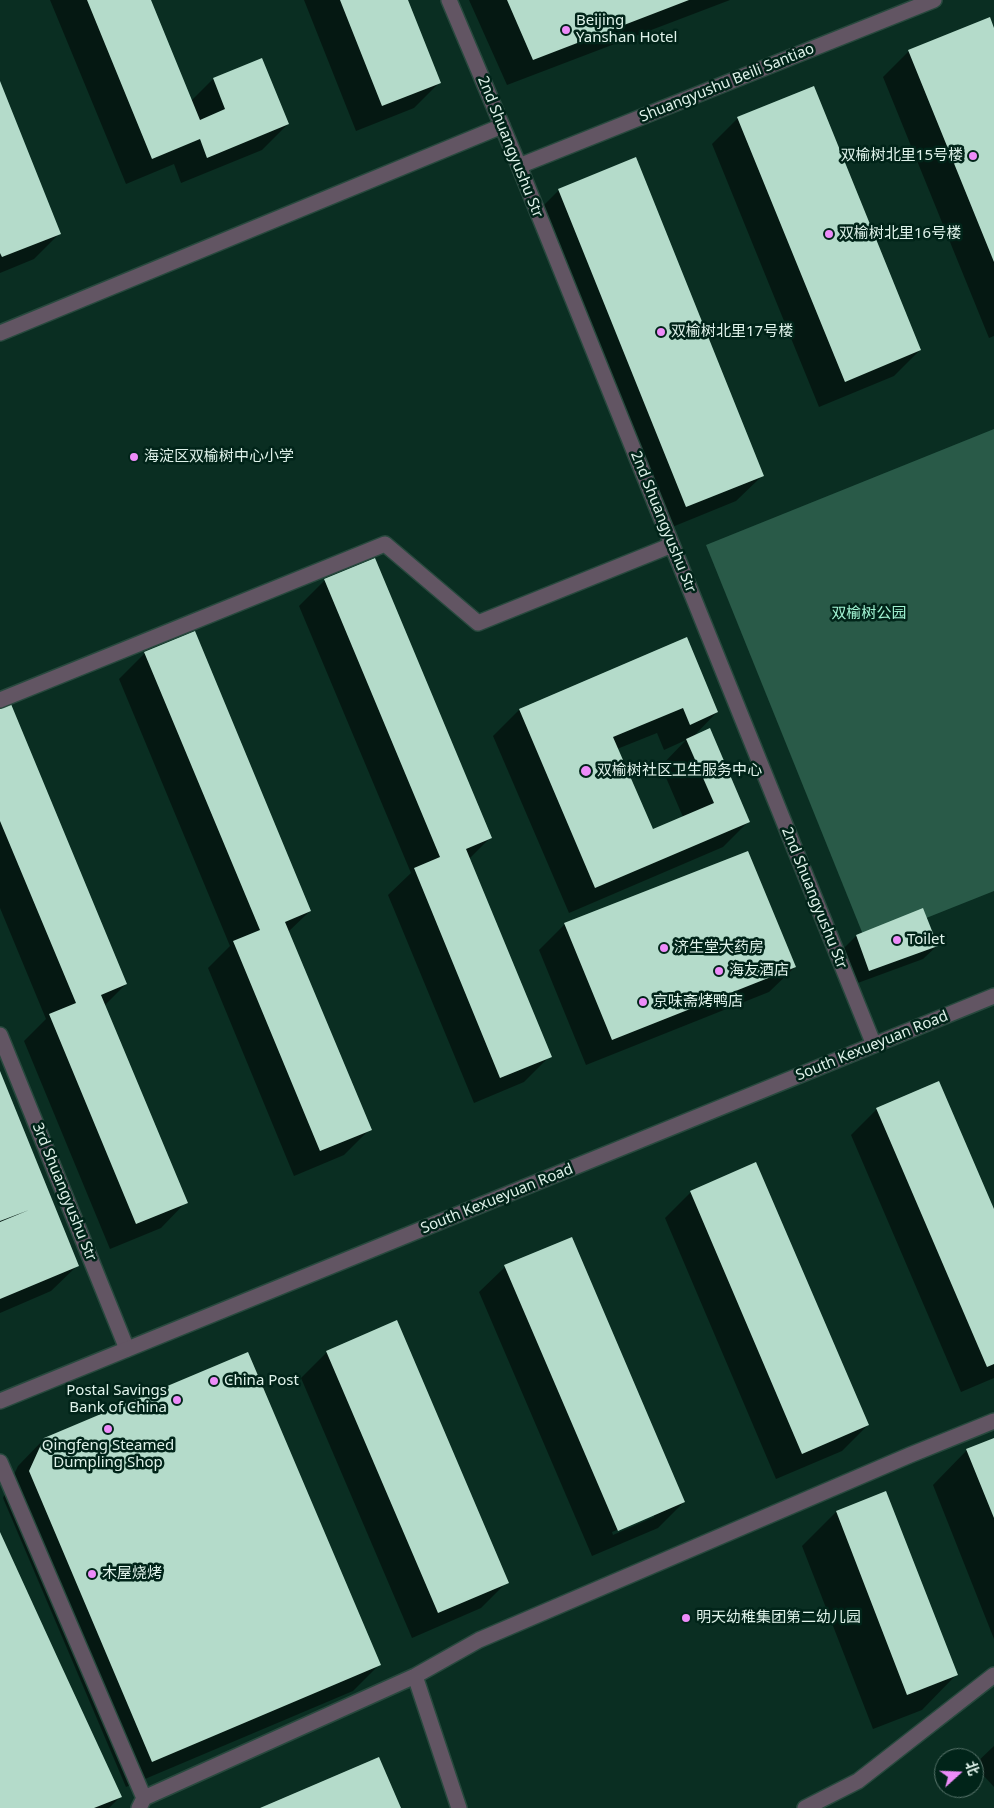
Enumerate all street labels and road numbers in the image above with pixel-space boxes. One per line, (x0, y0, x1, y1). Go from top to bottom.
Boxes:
street label: Shuangyushu Beili Santiao (637, 40, 817, 126)
street label: 2nd Shuangyushu Str (473, 74, 547, 220)
street label: 2nd Shuangyushu Str (626, 449, 700, 595)
street label: 2nd Shuangyushu Str (777, 825, 851, 971)
street label: South Kexueyuan Road (793, 1007, 951, 1085)
street label: 3rd Shuangyushu Str (28, 1120, 100, 1264)
street label: South Kexueyuan Road (418, 1160, 576, 1238)

